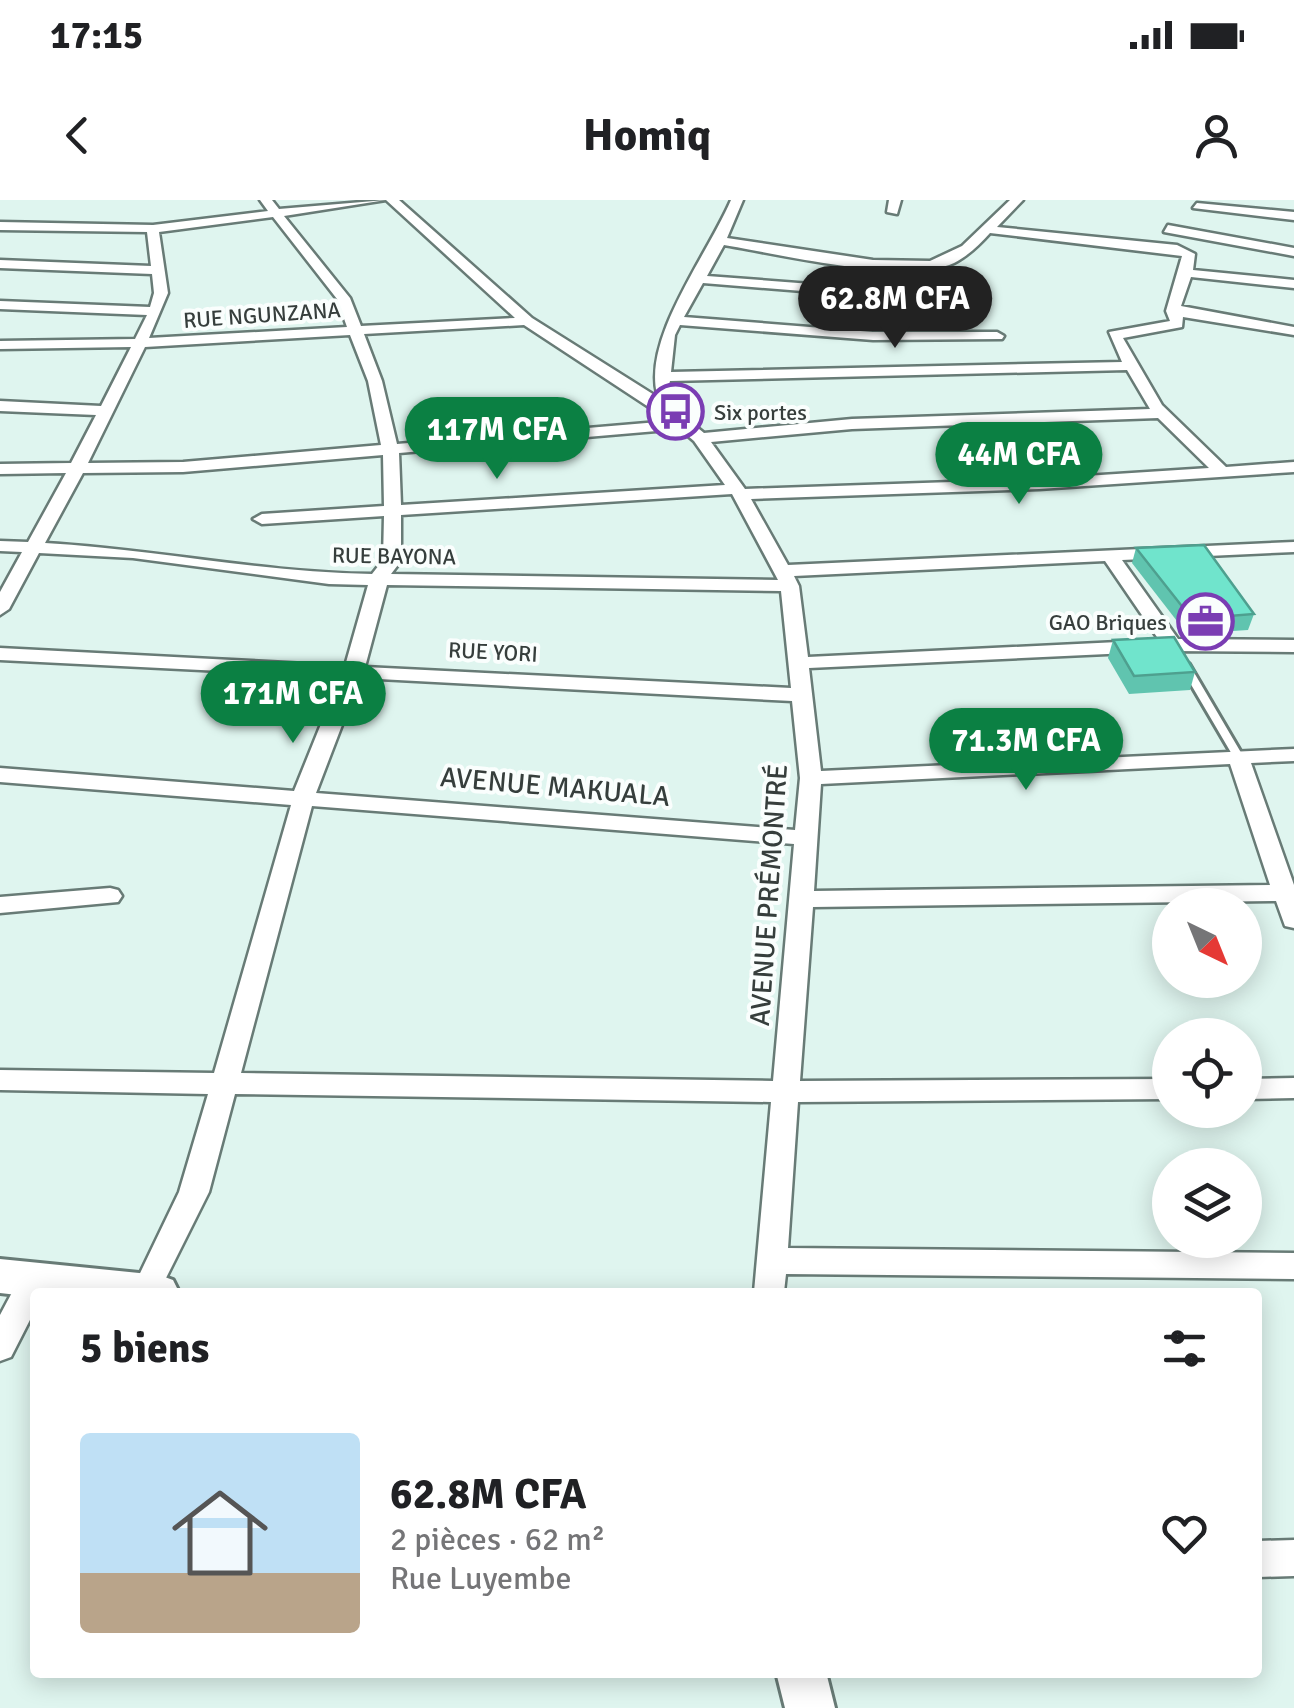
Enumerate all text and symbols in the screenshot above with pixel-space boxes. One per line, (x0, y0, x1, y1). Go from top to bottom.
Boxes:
text: 17:15 (50, 12, 143, 59)
icon: back (50, 108, 105, 163)
text: Homiq (583, 108, 711, 163)
icon: person (1189, 108, 1244, 163)
pin: 62.8M CFA (781, 266, 1009, 351)
text: 62.8M CFA (820, 279, 970, 318)
street label: RUE NGUNZANA (182, 296, 342, 334)
bus stop icon: Six portes (645, 382, 705, 442)
pin: 117M CFA (394, 397, 600, 482)
place label: Six portes (714, 399, 807, 426)
text: 117M CFA (427, 410, 567, 449)
pin: 44M CFA (927, 422, 1111, 507)
text: 44M CFA (957, 435, 1081, 474)
street label: RUE BAYONA (332, 541, 457, 571)
office icon: GAO Briques (1176, 592, 1236, 652)
place label: GAO Briques (1049, 609, 1167, 636)
street label: RUE YORI (447, 636, 539, 668)
pin: 171M CFA (190, 661, 396, 746)
text: 171M CFA (223, 674, 363, 713)
pin: 71.3M CFA (912, 708, 1140, 793)
text: 71.3M CFA (951, 721, 1101, 760)
street label: AVENUE MAKUALA (439, 760, 671, 814)
street label: AVENUE PRÉMONTRÉ (743, 763, 795, 1027)
north arrow (1152, 888, 1262, 998)
map controls (1152, 888, 1262, 1258)
button: locate (1152, 1018, 1262, 1128)
button: layers (1152, 1148, 1262, 1258)
icon: filters (1157, 1321, 1212, 1376)
text: 5 biens (80, 1323, 209, 1374)
text: 62.8M CFA (390, 1469, 586, 1520)
icon: home (160, 1473, 280, 1593)
icon: heart (1157, 1506, 1212, 1561)
text: 2 pièces · 62 m² (390, 1520, 605, 1559)
text: Rue Luyembe (390, 1559, 571, 1598)

